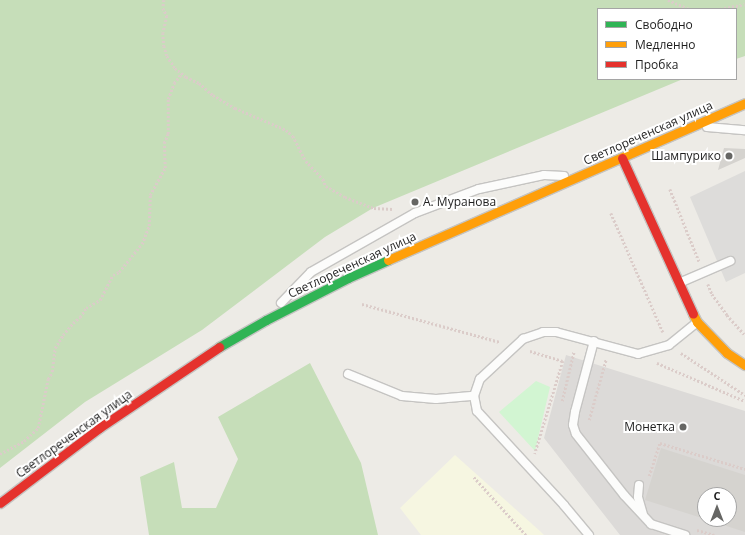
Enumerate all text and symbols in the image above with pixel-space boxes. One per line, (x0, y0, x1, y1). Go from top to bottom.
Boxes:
legend (597, 8, 737, 80)
text: Свободно (635, 16, 693, 33)
text: Медленно (635, 36, 695, 53)
text: Пробка (635, 56, 678, 73)
street label: Светлореченская улица (581, 98, 715, 168)
place label: Шампурико (651, 149, 721, 163)
marker: Шампурико (724, 151, 734, 161)
place label: А. Муранова (423, 195, 496, 209)
marker: А. Муранова (410, 197, 420, 207)
street label: Светлореченская улица (286, 229, 418, 301)
street label: Светлореченская улица (13, 387, 135, 481)
place label: Монетка (624, 420, 675, 434)
marker: Монетка (678, 422, 688, 432)
north arrow (697, 487, 737, 527)
text: С (713, 488, 721, 503)

